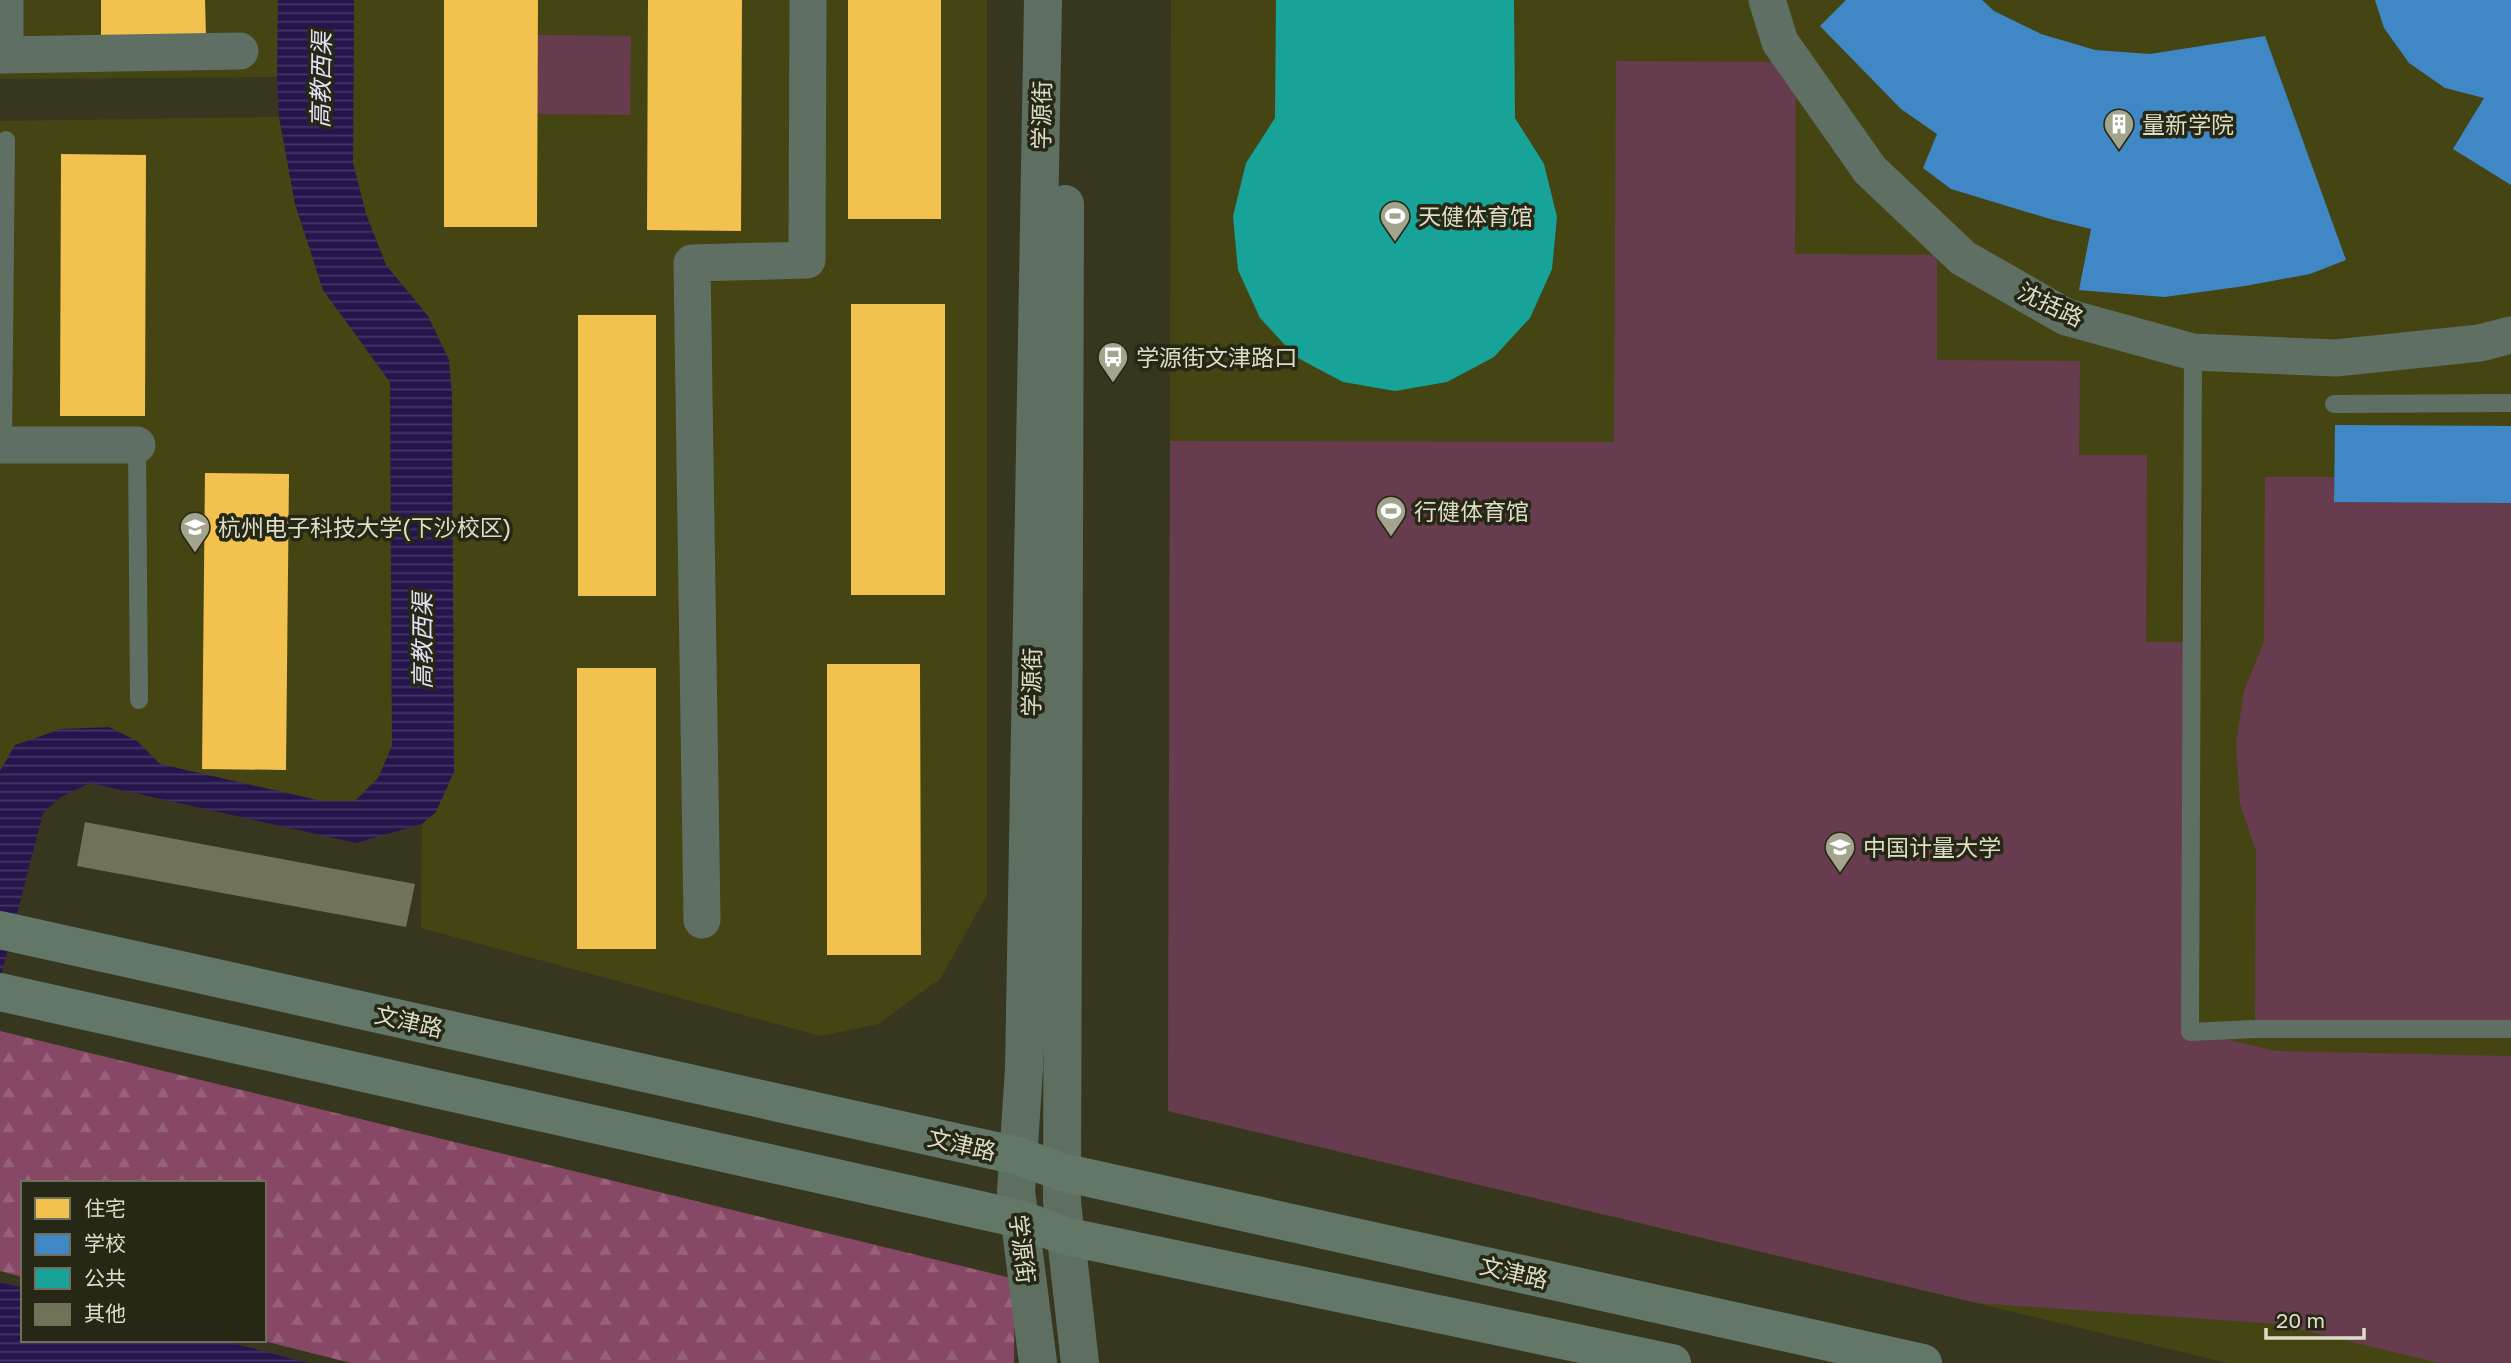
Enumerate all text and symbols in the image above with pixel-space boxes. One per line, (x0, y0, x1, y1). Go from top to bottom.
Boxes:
water label: 高教西渠 (305, 29, 335, 128)
street label: 学源街 (1026, 80, 1056, 150)
building icon: 量新学院 (2102, 107, 2136, 151)
place label: 量新学院 (2142, 110, 2234, 138)
sports icon: 天健体育馆 (1378, 199, 1412, 243)
place label: 天健体育馆 (1418, 202, 1533, 230)
street label: 沈括路 (2014, 276, 2088, 332)
bus stop icon: 学源街文津路口 (1096, 340, 1130, 384)
place label: 学源街文津路口 (1136, 343, 1297, 371)
sports icon: 行健体育馆 (1374, 494, 1408, 538)
place label: 行健体育馆 (1414, 497, 1529, 525)
school or university icon: 杭州电子科技大学(下沙校区) (178, 510, 212, 554)
place label: 杭州电子科技大学(下沙校区) (218, 513, 511, 541)
water label: 高教西渠 (407, 590, 436, 689)
street label: 学源街 (1016, 647, 1046, 717)
school or university icon: 中国计量大学 (1823, 830, 1857, 874)
place label: 中国计量大学 (1863, 833, 2001, 861)
street label: 文津路 (372, 1000, 446, 1042)
street label: 文津路 (925, 1123, 999, 1165)
legend (21, 1181, 266, 1342)
text: 住宅 (84, 1195, 126, 1221)
street label: 学源街 (1005, 1213, 1041, 1285)
text: 学校 (84, 1230, 126, 1256)
street label: 文津路 (1477, 1251, 1551, 1293)
text: 公共 (84, 1265, 126, 1291)
scale bar (2266, 1296, 2364, 1340)
text: 其他 (84, 1300, 126, 1326)
text: 20 m (2276, 1307, 2325, 1333)

